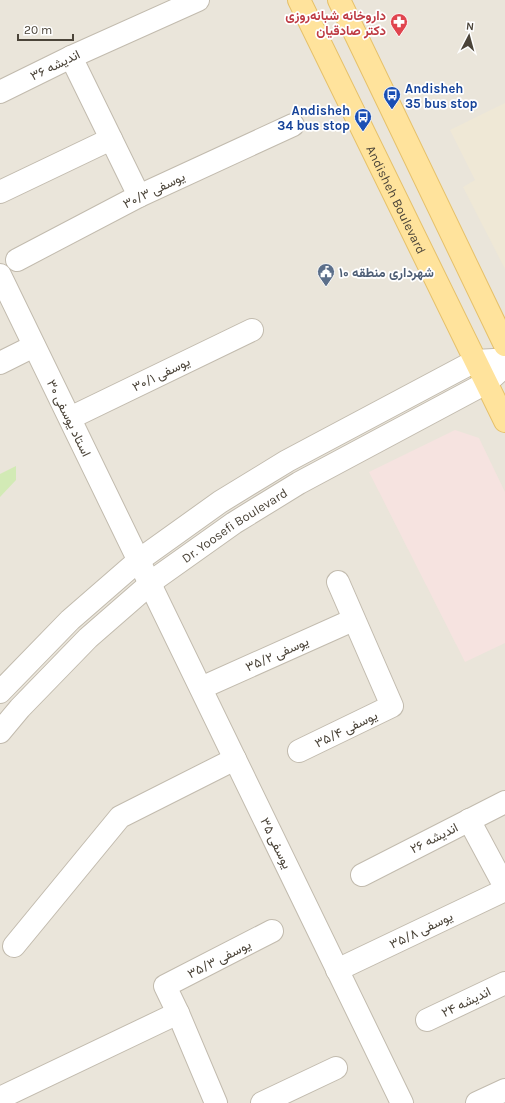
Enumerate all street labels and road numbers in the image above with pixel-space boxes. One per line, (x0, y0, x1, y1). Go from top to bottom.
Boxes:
street label: اندیشه ۳۶ (28, 47, 82, 83)
street label: Andisheh Boulevard (364, 143, 429, 256)
street label: یوسفی ۳۰/۳ (121, 168, 188, 212)
street label: یوسفی ۳۰/۱ (130, 354, 193, 395)
street label: استاد یوسفی ۳۰ (43, 377, 94, 459)
street label: Dr. Yoosefi Boulevard (178, 485, 290, 565)
street label: یوسفی ۳۵/۲ (243, 633, 311, 675)
street label: یوسفی ۳۵/۴ (312, 707, 381, 752)
street label: یوسفی ۳۵ (256, 815, 295, 872)
street label: اندیشه ۲۶ (408, 820, 460, 856)
street label: یوسفی ۳۵/۸ (387, 908, 456, 953)
street label: یوسفی ۳۵/۳ (185, 937, 254, 982)
street label: اندیشه ۲۴ (439, 984, 493, 1020)

